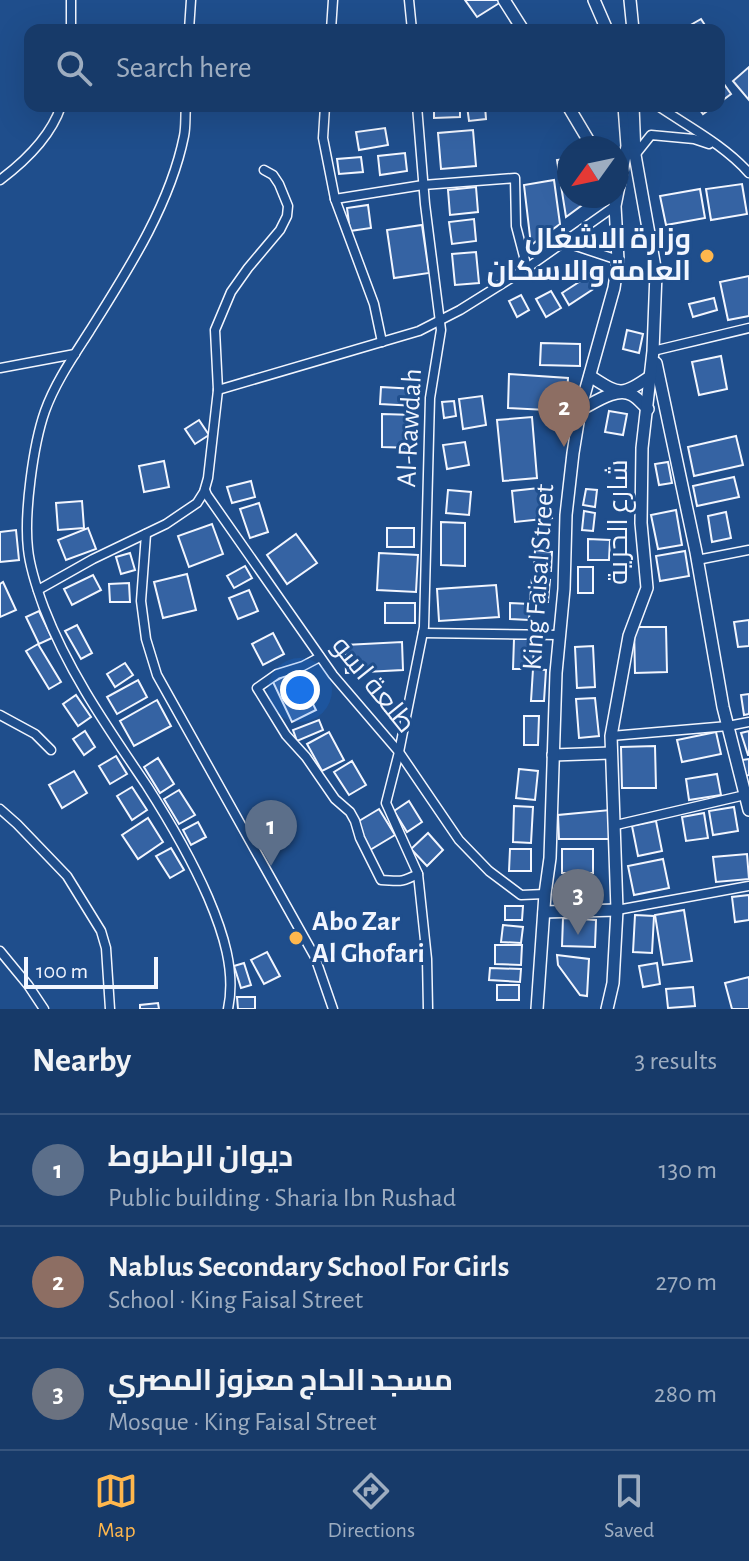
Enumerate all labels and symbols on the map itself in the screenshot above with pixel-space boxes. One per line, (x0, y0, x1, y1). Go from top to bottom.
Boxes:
north arrow (557, 136, 629, 208)
place label: وزارة الاشغال العامة والاسكان (487, 224, 691, 287)
marker: وزارة الاشغال العامة والاسكان (698, 247, 716, 265)
street label: Al-Rawdah (393, 368, 427, 488)
pin: 2 (538, 381, 590, 447)
street label: شارع الحرية (604, 459, 636, 585)
street label: King Faisal Street (519, 483, 559, 671)
street label: طلعة اسو (326, 632, 420, 738)
your location (280, 670, 320, 710)
pin: 1 (245, 800, 297, 866)
pin: 3 (552, 869, 604, 935)
place label: Abo Zar Al Ghofari (312, 908, 425, 968)
marker: Abo Zar Al Ghofari (287, 929, 305, 947)
scale bar (24, 953, 158, 989)

